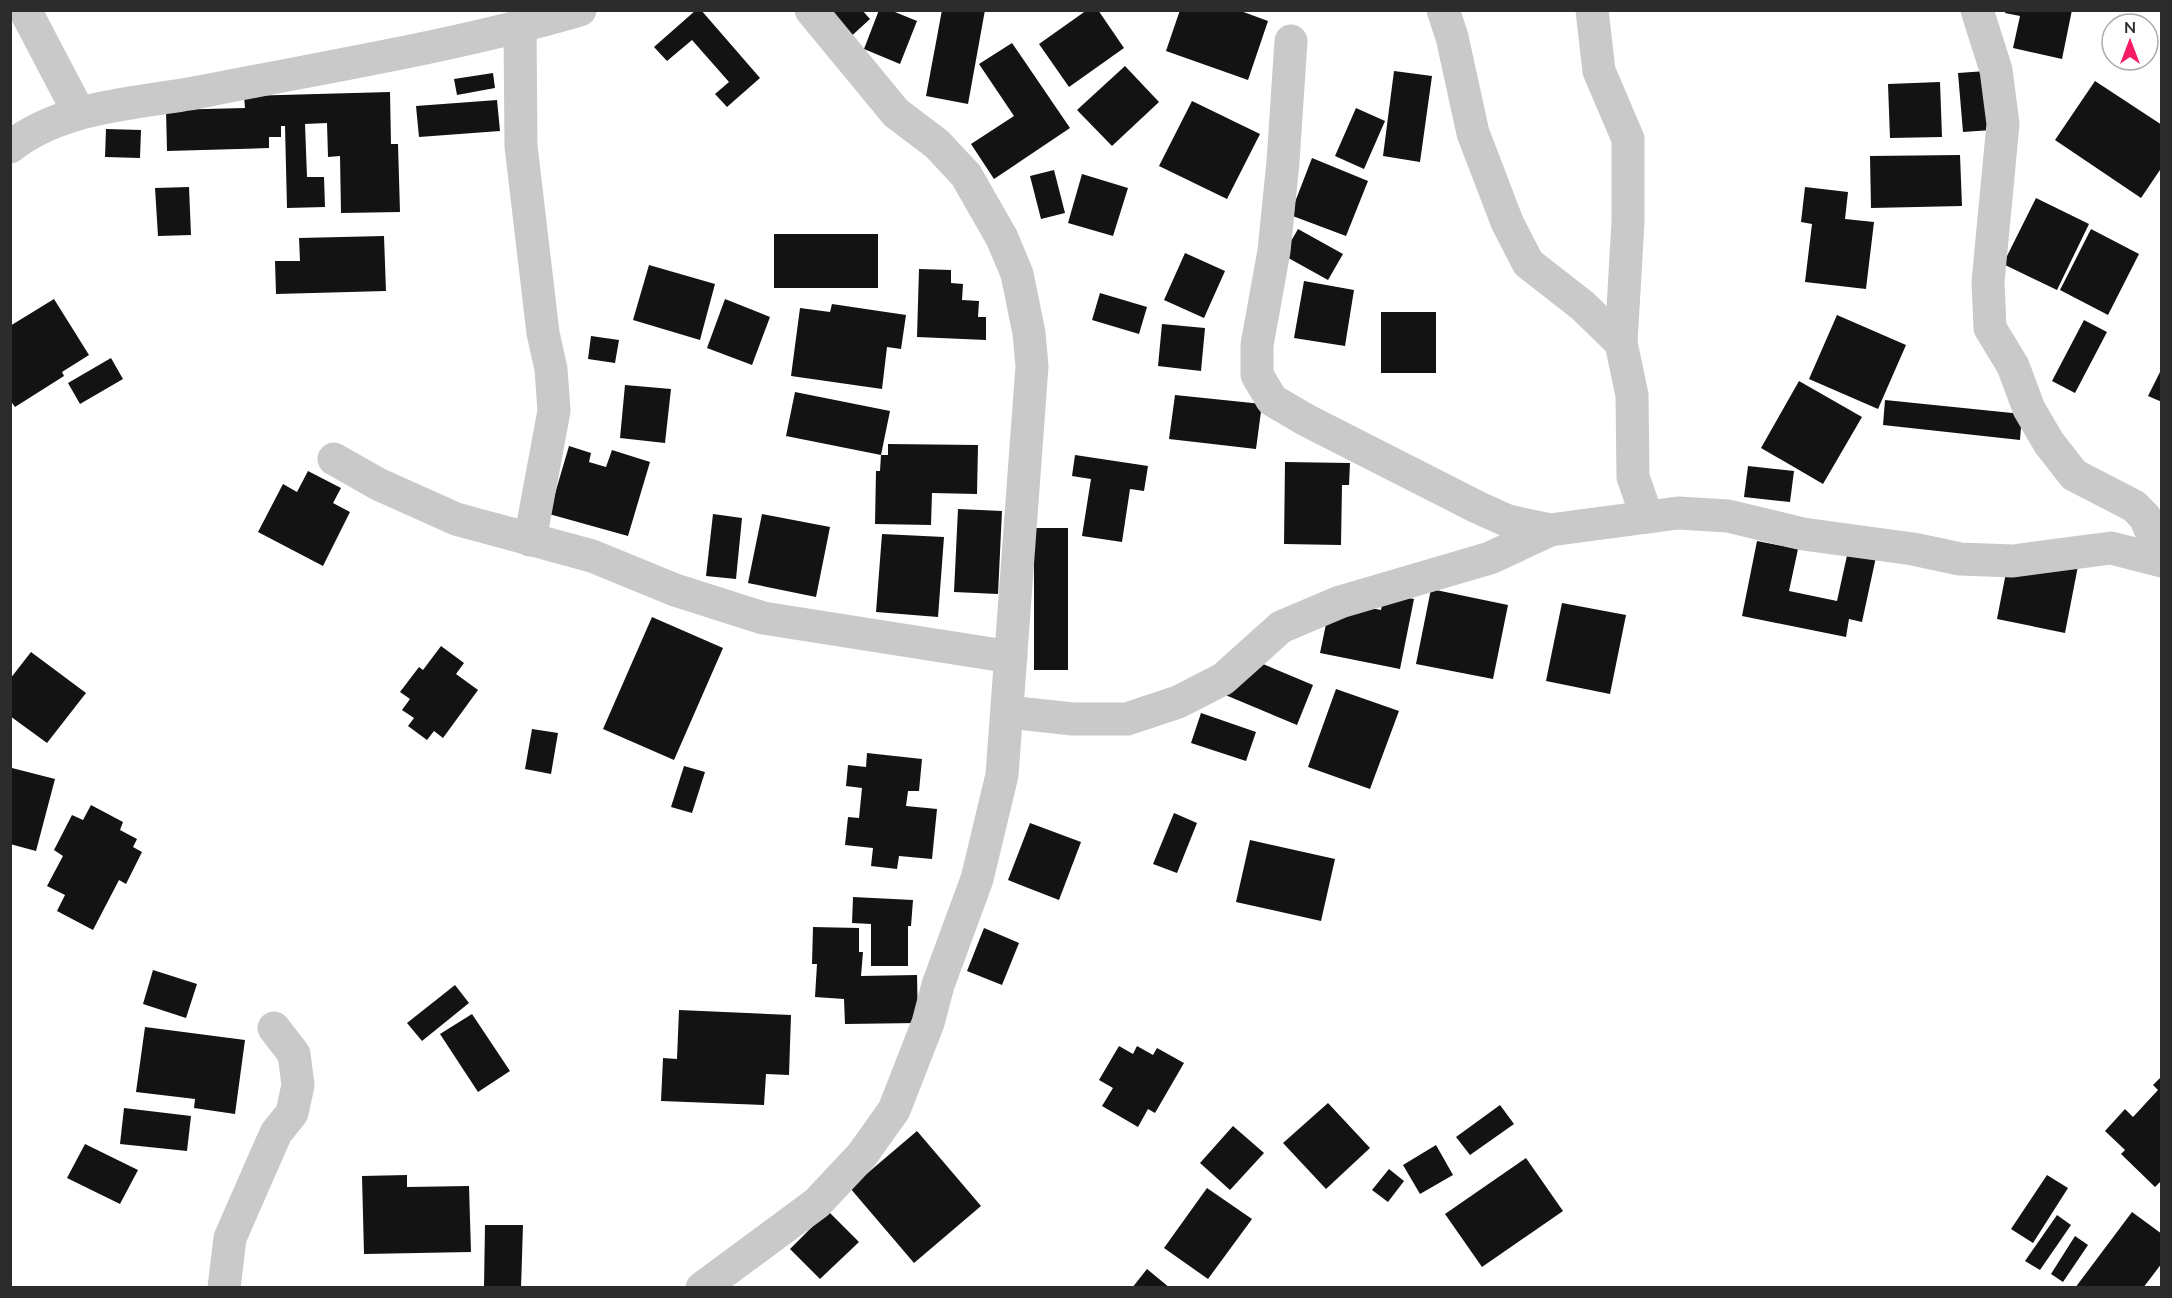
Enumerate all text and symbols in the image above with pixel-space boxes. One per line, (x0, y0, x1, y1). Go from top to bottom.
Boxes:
north arrow (2100, 12, 2160, 72)
text: N (2124, 17, 2136, 37)

